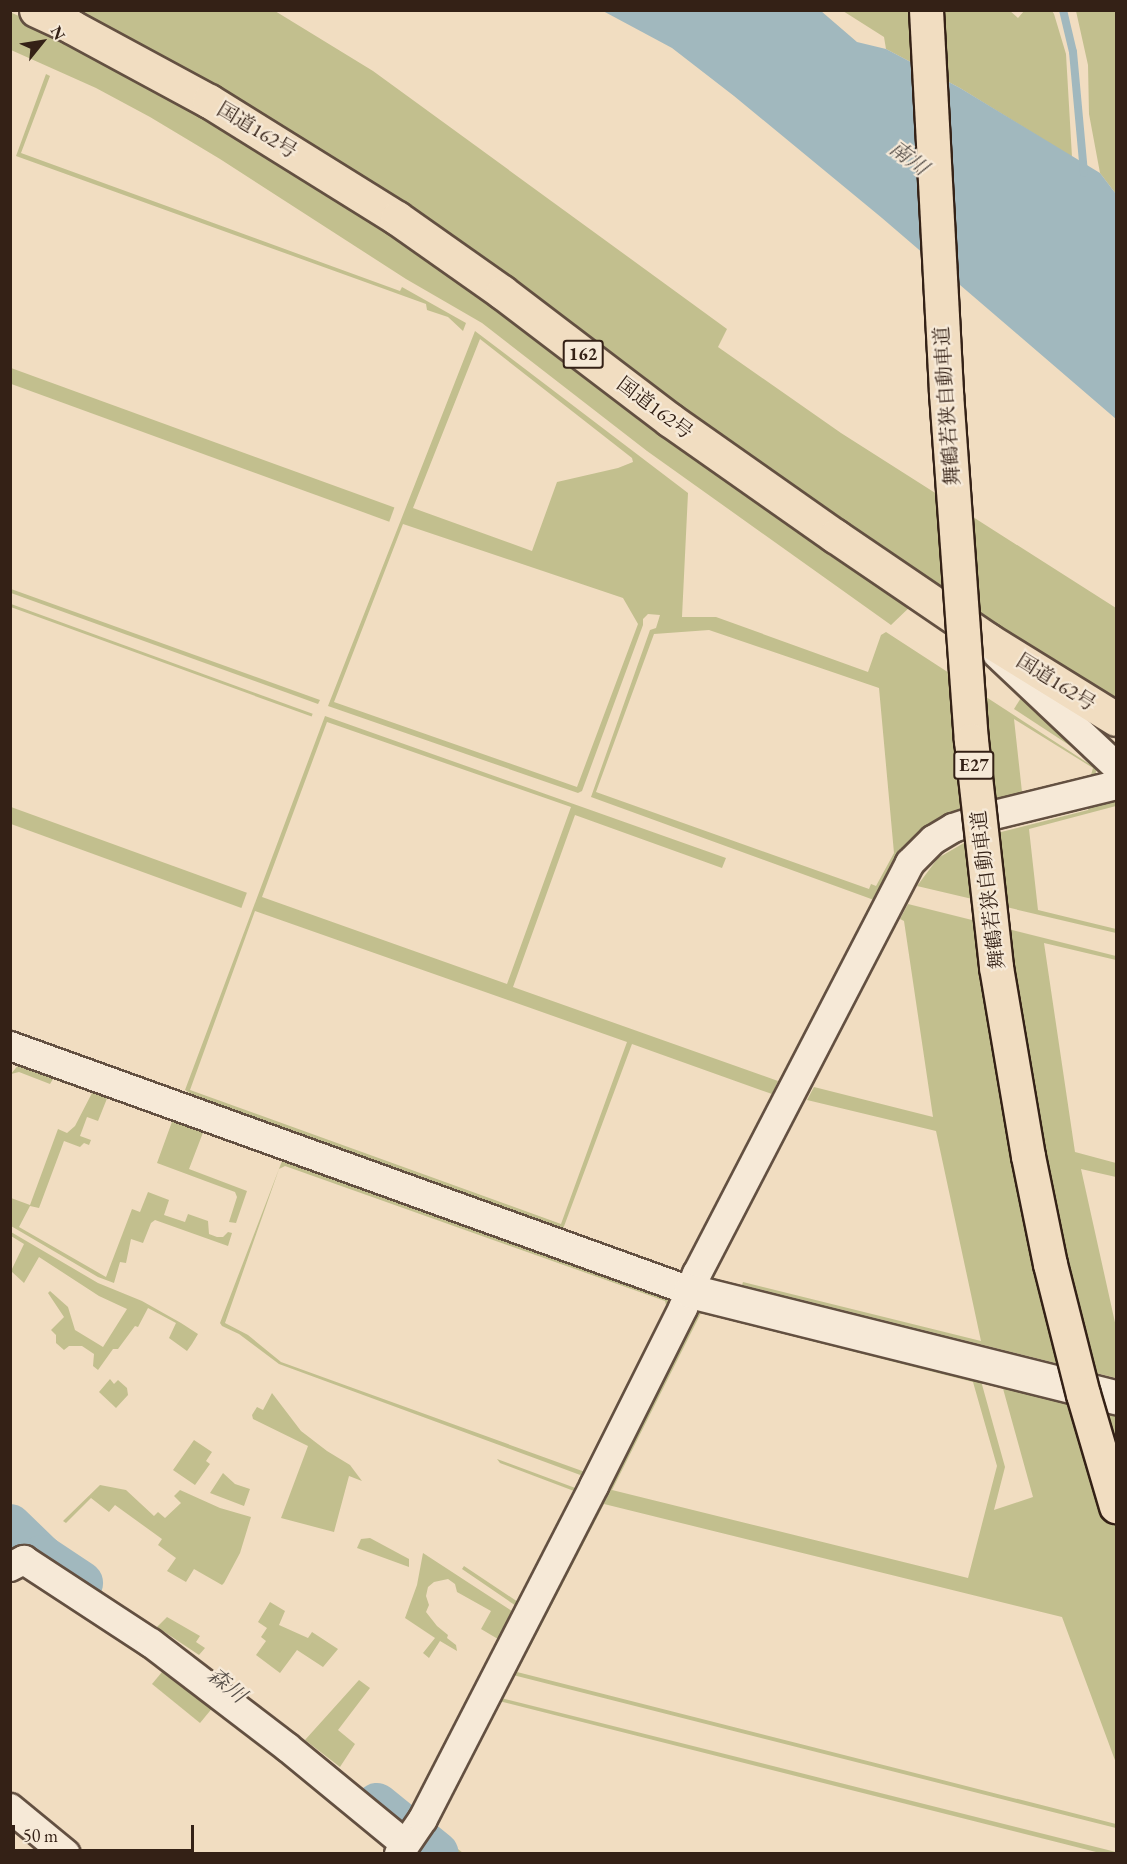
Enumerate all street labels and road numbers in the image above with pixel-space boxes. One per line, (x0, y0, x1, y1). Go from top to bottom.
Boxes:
street label: 国道162号 (213, 97, 301, 163)
street label: 舞鶴若狭自動車道 (929, 325, 965, 487)
road number: 162 (562, 339, 604, 369)
street label: 国道162号 (612, 372, 698, 444)
street label: 国道162号 (1012, 648, 1100, 716)
road number: E27 (953, 750, 995, 780)
street label: 舞鶴若狭自動車道 (966, 809, 1010, 971)

